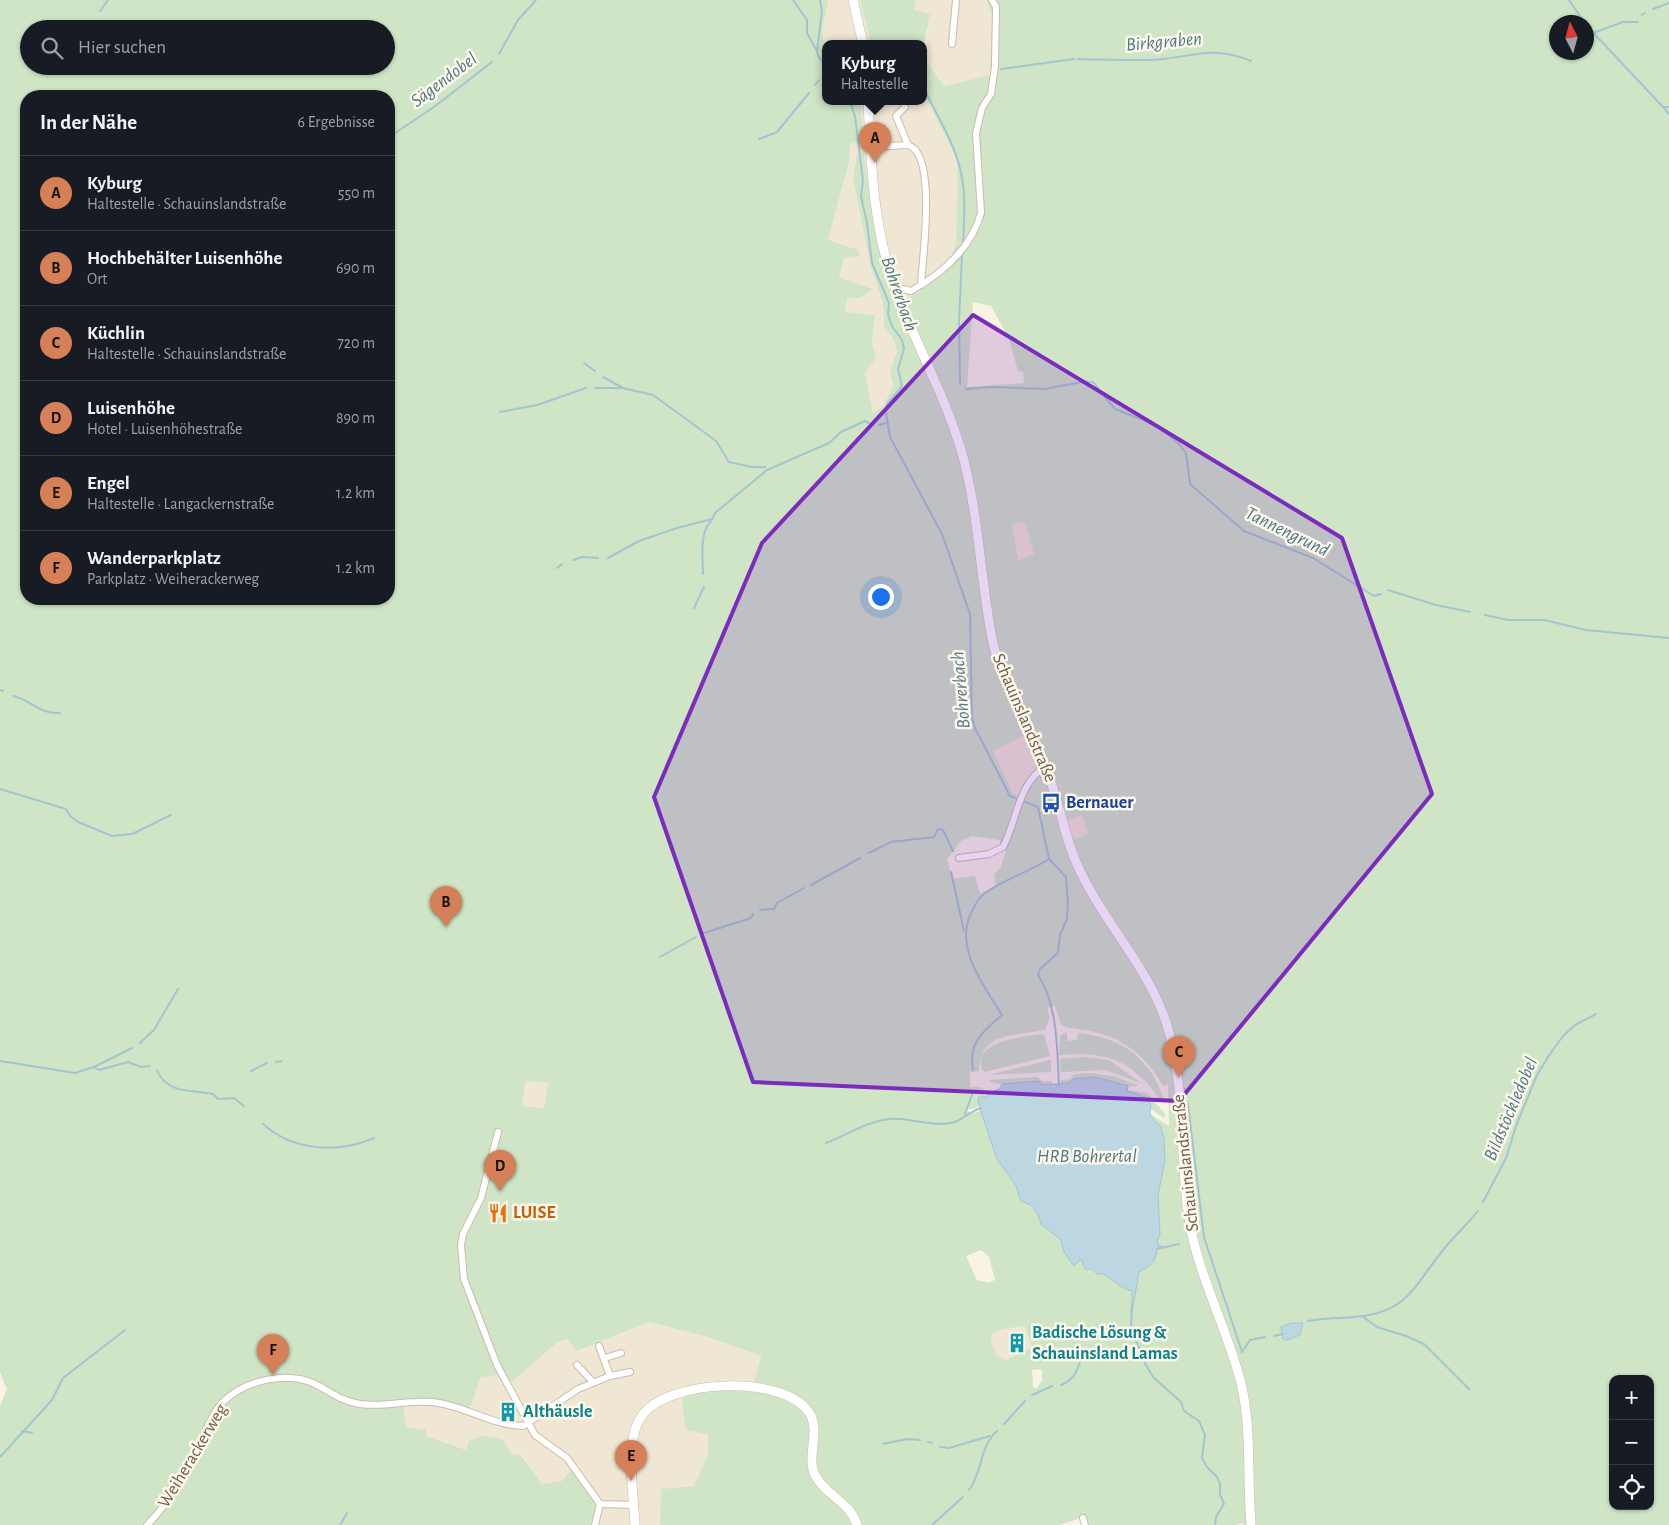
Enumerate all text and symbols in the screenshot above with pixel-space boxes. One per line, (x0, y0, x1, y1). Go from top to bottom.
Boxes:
north arrow (1549, 15, 1594, 60)
search box (20, 20, 395, 75)
water label: Birkgraben (1125, 29, 1203, 55)
icon: search (38, 34, 66, 62)
text: Hier suchen (78, 38, 166, 57)
popup (822, 40, 927, 105)
water label: Sägendobel (407, 49, 481, 111)
text: Kyburg (841, 54, 896, 73)
text: Haltestelle (841, 76, 908, 92)
text: In der Nähe (40, 112, 137, 133)
text: 6 Ergebnisse (298, 114, 375, 130)
pin: A (859, 122, 891, 163)
text: Kyburg (87, 174, 142, 193)
text: A (51, 185, 61, 201)
text: 550 m (338, 185, 375, 201)
text: Haltestelle · Schauinslandstraße (87, 196, 286, 212)
text: Hochbehälter Luisenhöhe (87, 249, 282, 268)
water label: Bohrerbach (877, 254, 921, 334)
text: B (51, 260, 61, 276)
text: 690 m (336, 260, 375, 276)
text: Ort (87, 271, 107, 287)
text: Küchlin (87, 324, 145, 343)
text: C (52, 335, 60, 351)
text: 720 m (337, 335, 375, 351)
text: Haltestelle · Schauinslandstraße (87, 346, 286, 362)
text: Luisenhöhe (87, 399, 175, 418)
text: D (51, 410, 61, 426)
text: 890 m (336, 410, 375, 426)
text: Hotel · Luisenhöhestraße (87, 421, 242, 437)
text: Engel (87, 474, 130, 493)
text: E (52, 485, 60, 501)
text: 1.2 km (336, 485, 375, 501)
text: Haltestelle · Langackernstraße (87, 496, 274, 512)
water label: Tannengrund (1242, 504, 1332, 561)
text: Wanderparkplatz (87, 549, 221, 568)
text: F (52, 560, 60, 576)
text: 1.2 km (336, 560, 375, 576)
text: Parkplatz · Weiherackerweg (87, 571, 259, 587)
your location (868, 584, 894, 610)
water label: Bohrerbach (948, 650, 974, 730)
street label: Schauinslandstraße (989, 651, 1059, 785)
bus stop icon: Bernauer (1040, 792, 1062, 814)
place label: Bernauer (1066, 794, 1134, 812)
pin: B (430, 886, 462, 927)
pin: C (1163, 1036, 1195, 1077)
water label: Bildstöckledobel (1481, 1054, 1541, 1163)
street label: Schauinslandstraße (1170, 1093, 1202, 1233)
water label: HRB Bohrertal (1037, 1147, 1137, 1166)
pin: D (484, 1150, 516, 1191)
restaurant icon: LUISE (487, 1202, 509, 1224)
place label: LUISE (513, 1204, 556, 1222)
place label: Badische Lösung & Schauinsland Lamas (1032, 1324, 1178, 1363)
building icon: Badische Lösung & Schauinsland Lamas (1006, 1332, 1028, 1354)
pin: F (257, 1334, 289, 1375)
map controls (1609, 1375, 1654, 1510)
button: + (1609, 1375, 1654, 1420)
street label: Weiherackerweg (155, 1401, 231, 1511)
building icon: Althäusle (497, 1401, 519, 1423)
place label: Althäusle (523, 1403, 593, 1421)
button: − (1609, 1420, 1654, 1465)
pin: E (615, 1440, 647, 1481)
button: locate (1609, 1465, 1654, 1510)

